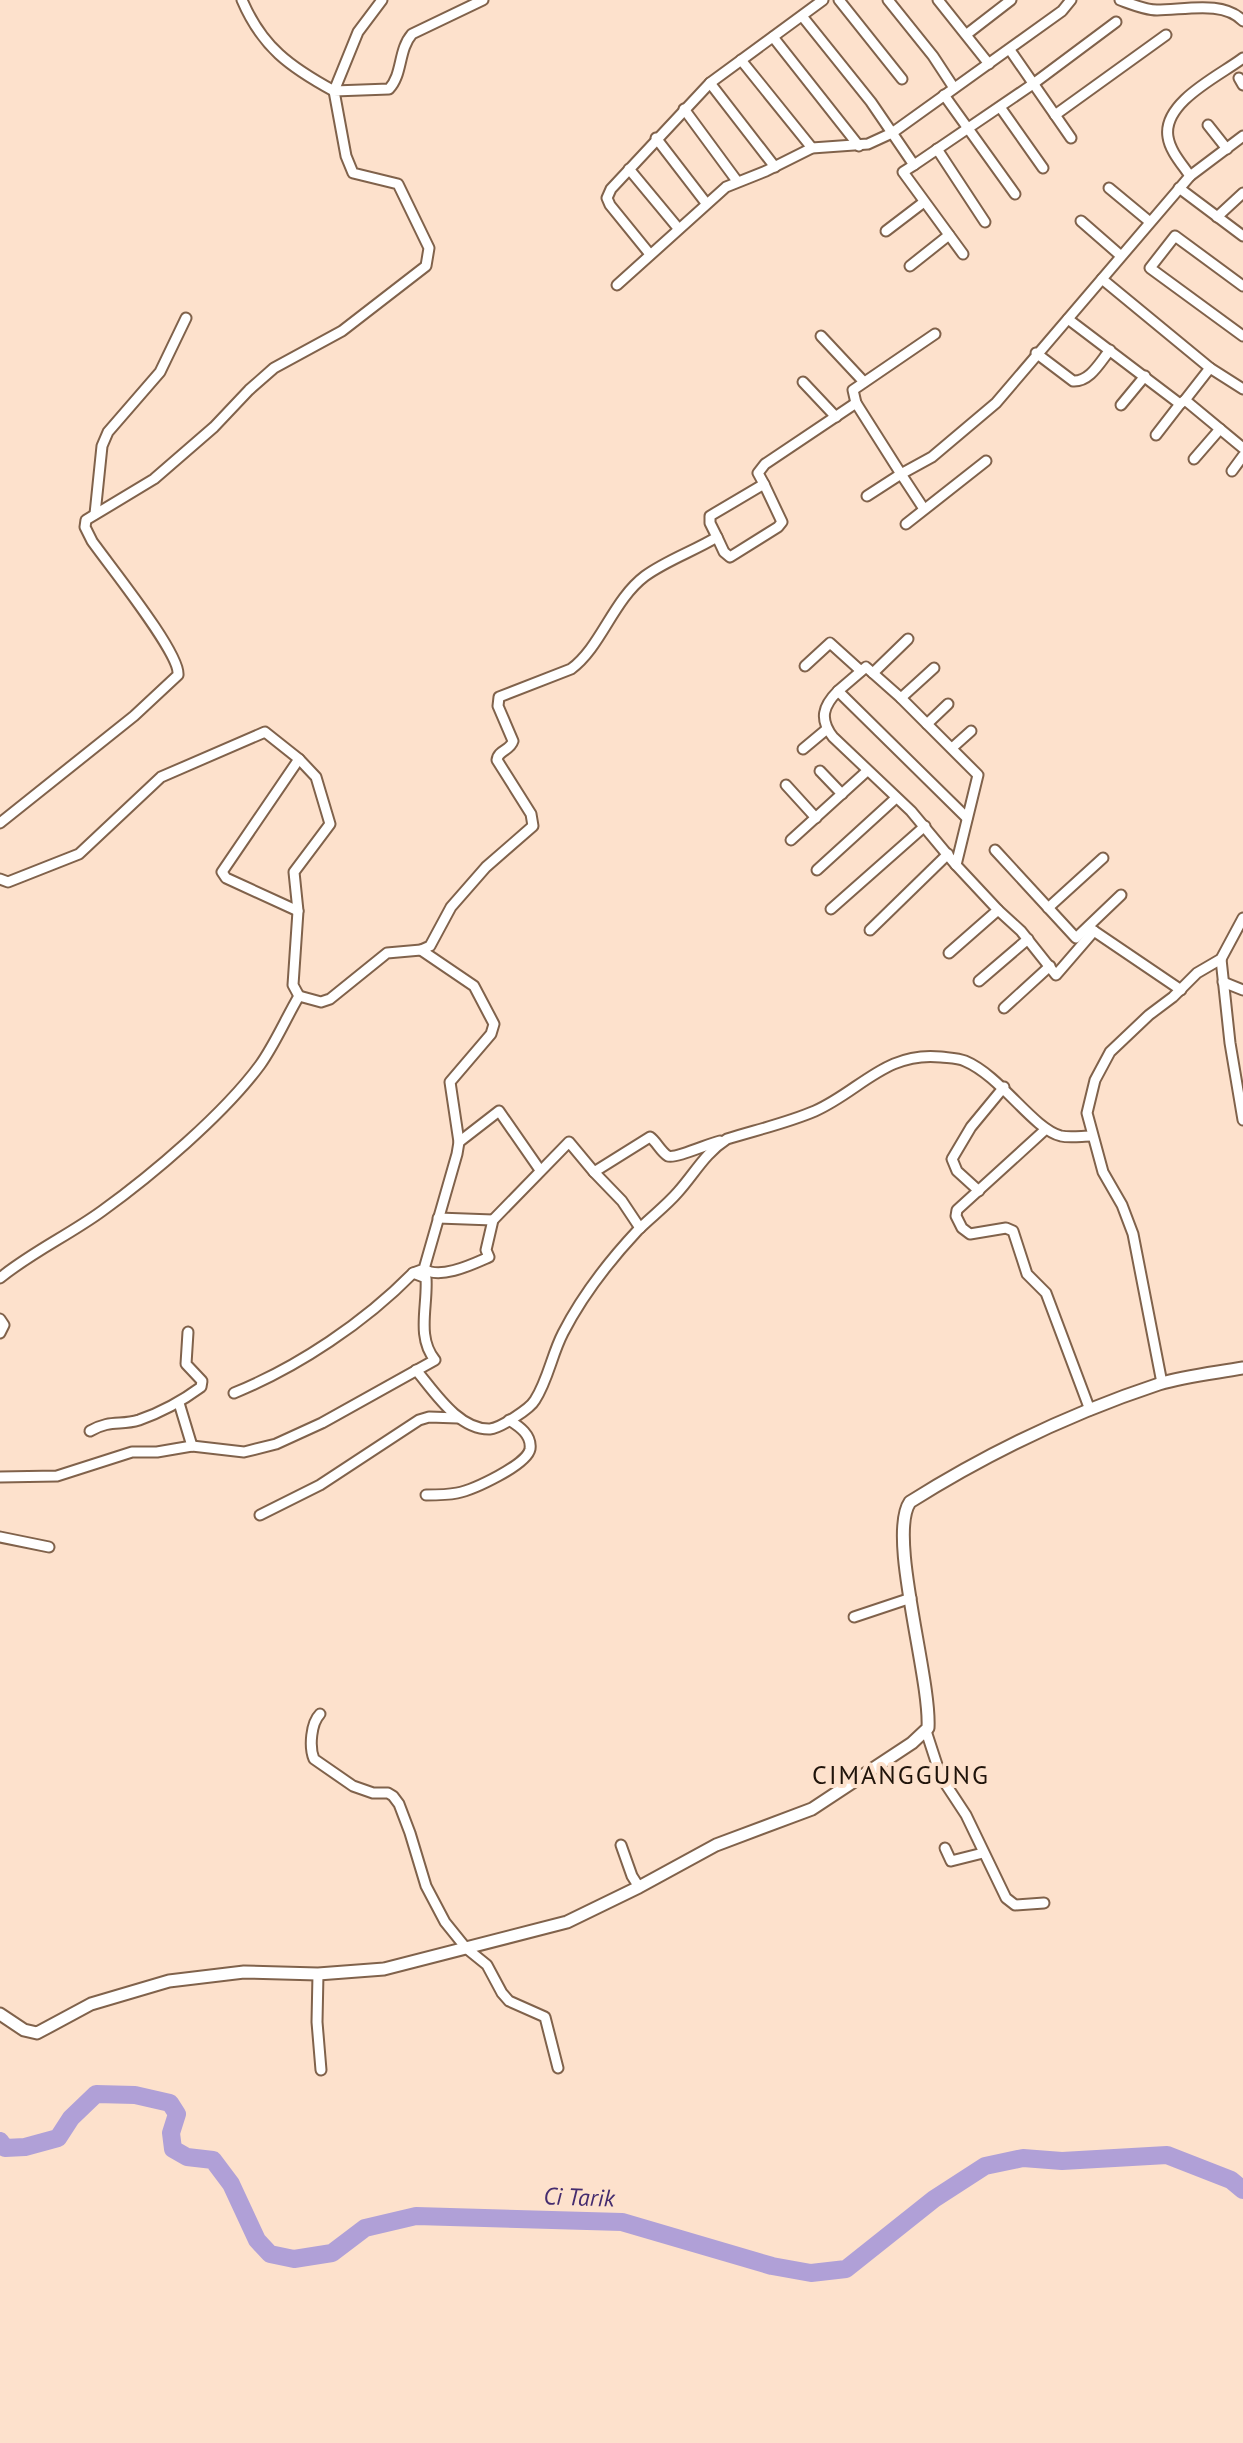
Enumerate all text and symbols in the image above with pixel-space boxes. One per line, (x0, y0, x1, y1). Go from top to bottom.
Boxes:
district label: CIMANGGUNG (812, 1758, 990, 1791)
water label: Ci Tarik (543, 2180, 616, 2214)

